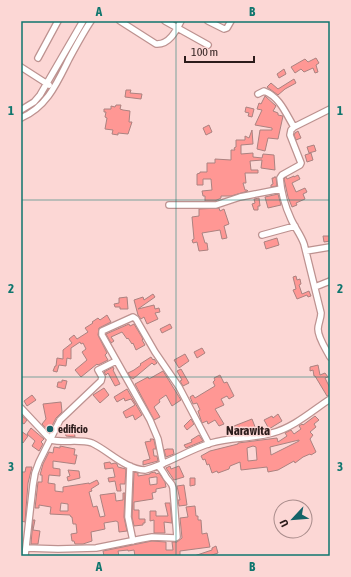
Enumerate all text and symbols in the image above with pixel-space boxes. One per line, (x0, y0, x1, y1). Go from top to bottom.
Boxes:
text: A (95, 4, 103, 19)
text: B (249, 4, 256, 19)
scale bar (185, 38, 254, 64)
text: 100 m (191, 45, 218, 59)
text: 1 (8, 103, 14, 118)
text: 1 (337, 103, 343, 118)
text: 2 (8, 281, 14, 296)
text: 2 (337, 281, 343, 296)
place label: edificio (58, 423, 88, 435)
district label: Narawita (226, 423, 270, 438)
marker: edificio (45, 424, 55, 434)
text: 3 (8, 459, 14, 474)
text: 3 (337, 459, 343, 474)
north arrow (273, 499, 313, 539)
text: U (277, 518, 291, 529)
text: A (95, 559, 103, 574)
text: B (249, 559, 256, 574)

